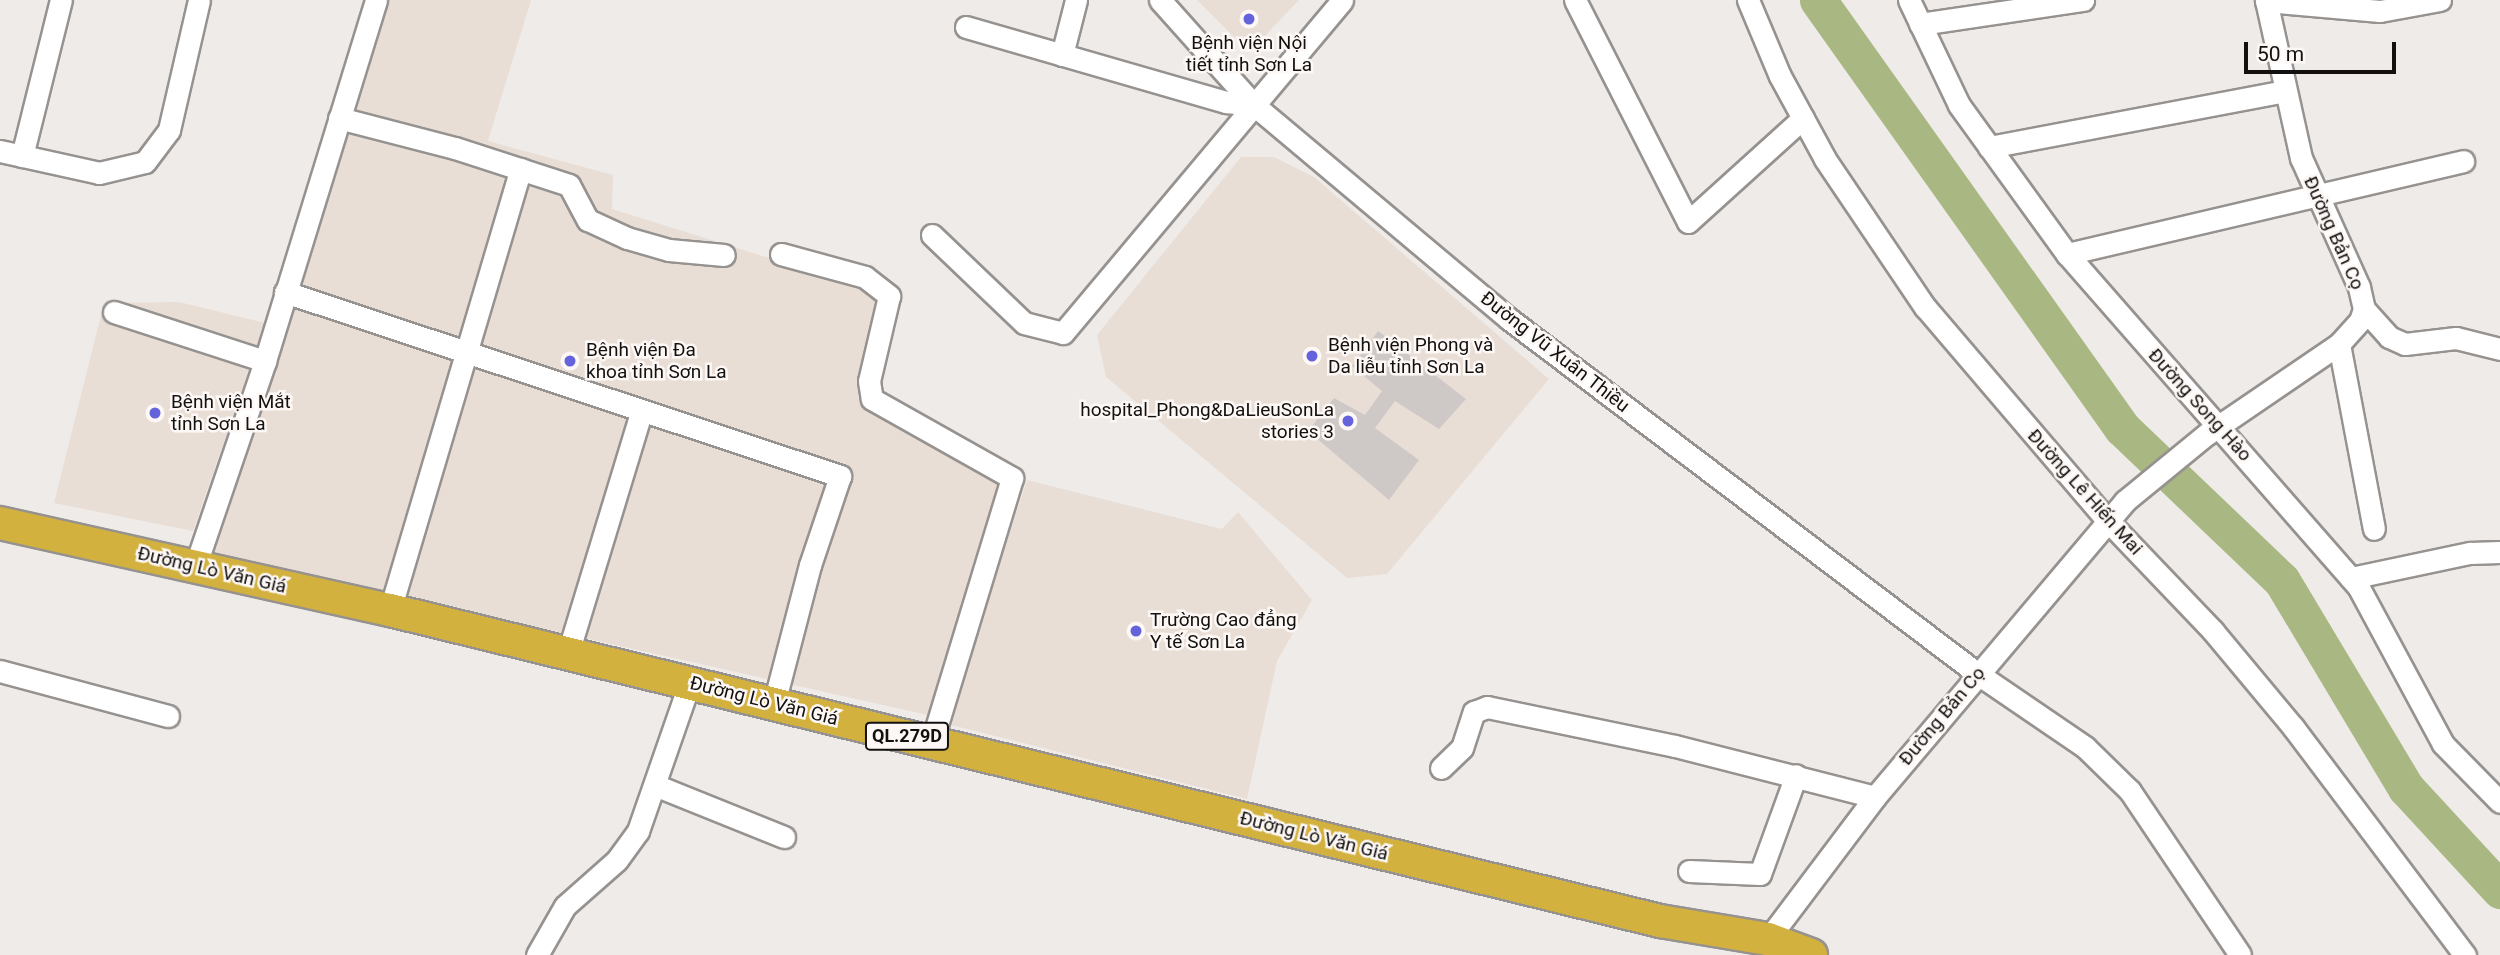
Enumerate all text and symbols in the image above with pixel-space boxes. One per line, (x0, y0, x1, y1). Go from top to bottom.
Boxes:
marker: Bệnh viện Nội tiết tỉnh Sơn La (1239, 9, 1259, 29)
scale bar (2248, 28, 2400, 72)
place label: Bệnh viện Nội tiết tỉnh Sơn La (1186, 32, 1312, 76)
text: 50 m (2257, 42, 2304, 66)
street label: Đường Bản Cọ (2299, 173, 2369, 293)
street label: Đường Vũ Xuân Thiều (1476, 287, 1634, 417)
place label: Bệnh viện Phong và Da liễu tỉnh Sơn La (1328, 334, 1493, 378)
place label: Bệnh viện Đa khoa tỉnh Sơn La (586, 339, 726, 383)
street label: Đường Song Hào (2143, 344, 2257, 466)
marker: Bệnh viện Phong và Da liễu tỉnh Sơn La (1302, 346, 1322, 366)
marker: Bệnh viện Đa khoa tỉnh Sơn La (560, 351, 580, 371)
place label: Bệnh viện Mắt tỉnh Sơn La (171, 391, 291, 435)
place label: hospital_Phong&DaLieuSonLa stories 3 (1080, 399, 1334, 443)
marker: Bệnh viện Mắt tỉnh Sơn La (145, 403, 165, 423)
marker: hospital_Phong&DaLieuSonLa stories 3 (1340, 413, 1356, 429)
street label: Đường Lê Hiến Mai (2023, 424, 2147, 560)
street label: Đường Lò Văn Giá (135, 542, 289, 598)
place label: Trường Cao đẳng Y tế Sơn La (1150, 609, 1297, 653)
marker: Trường Cao đẳng Y tế Sơn La (1128, 623, 1144, 639)
street label: Đường Bản Cọ (1894, 662, 1990, 770)
street label: Đường Lò Văn Giá (687, 672, 841, 730)
road number: QL.279D (863, 722, 951, 750)
street label: Đường Lò Văn Giá (1237, 807, 1391, 865)

